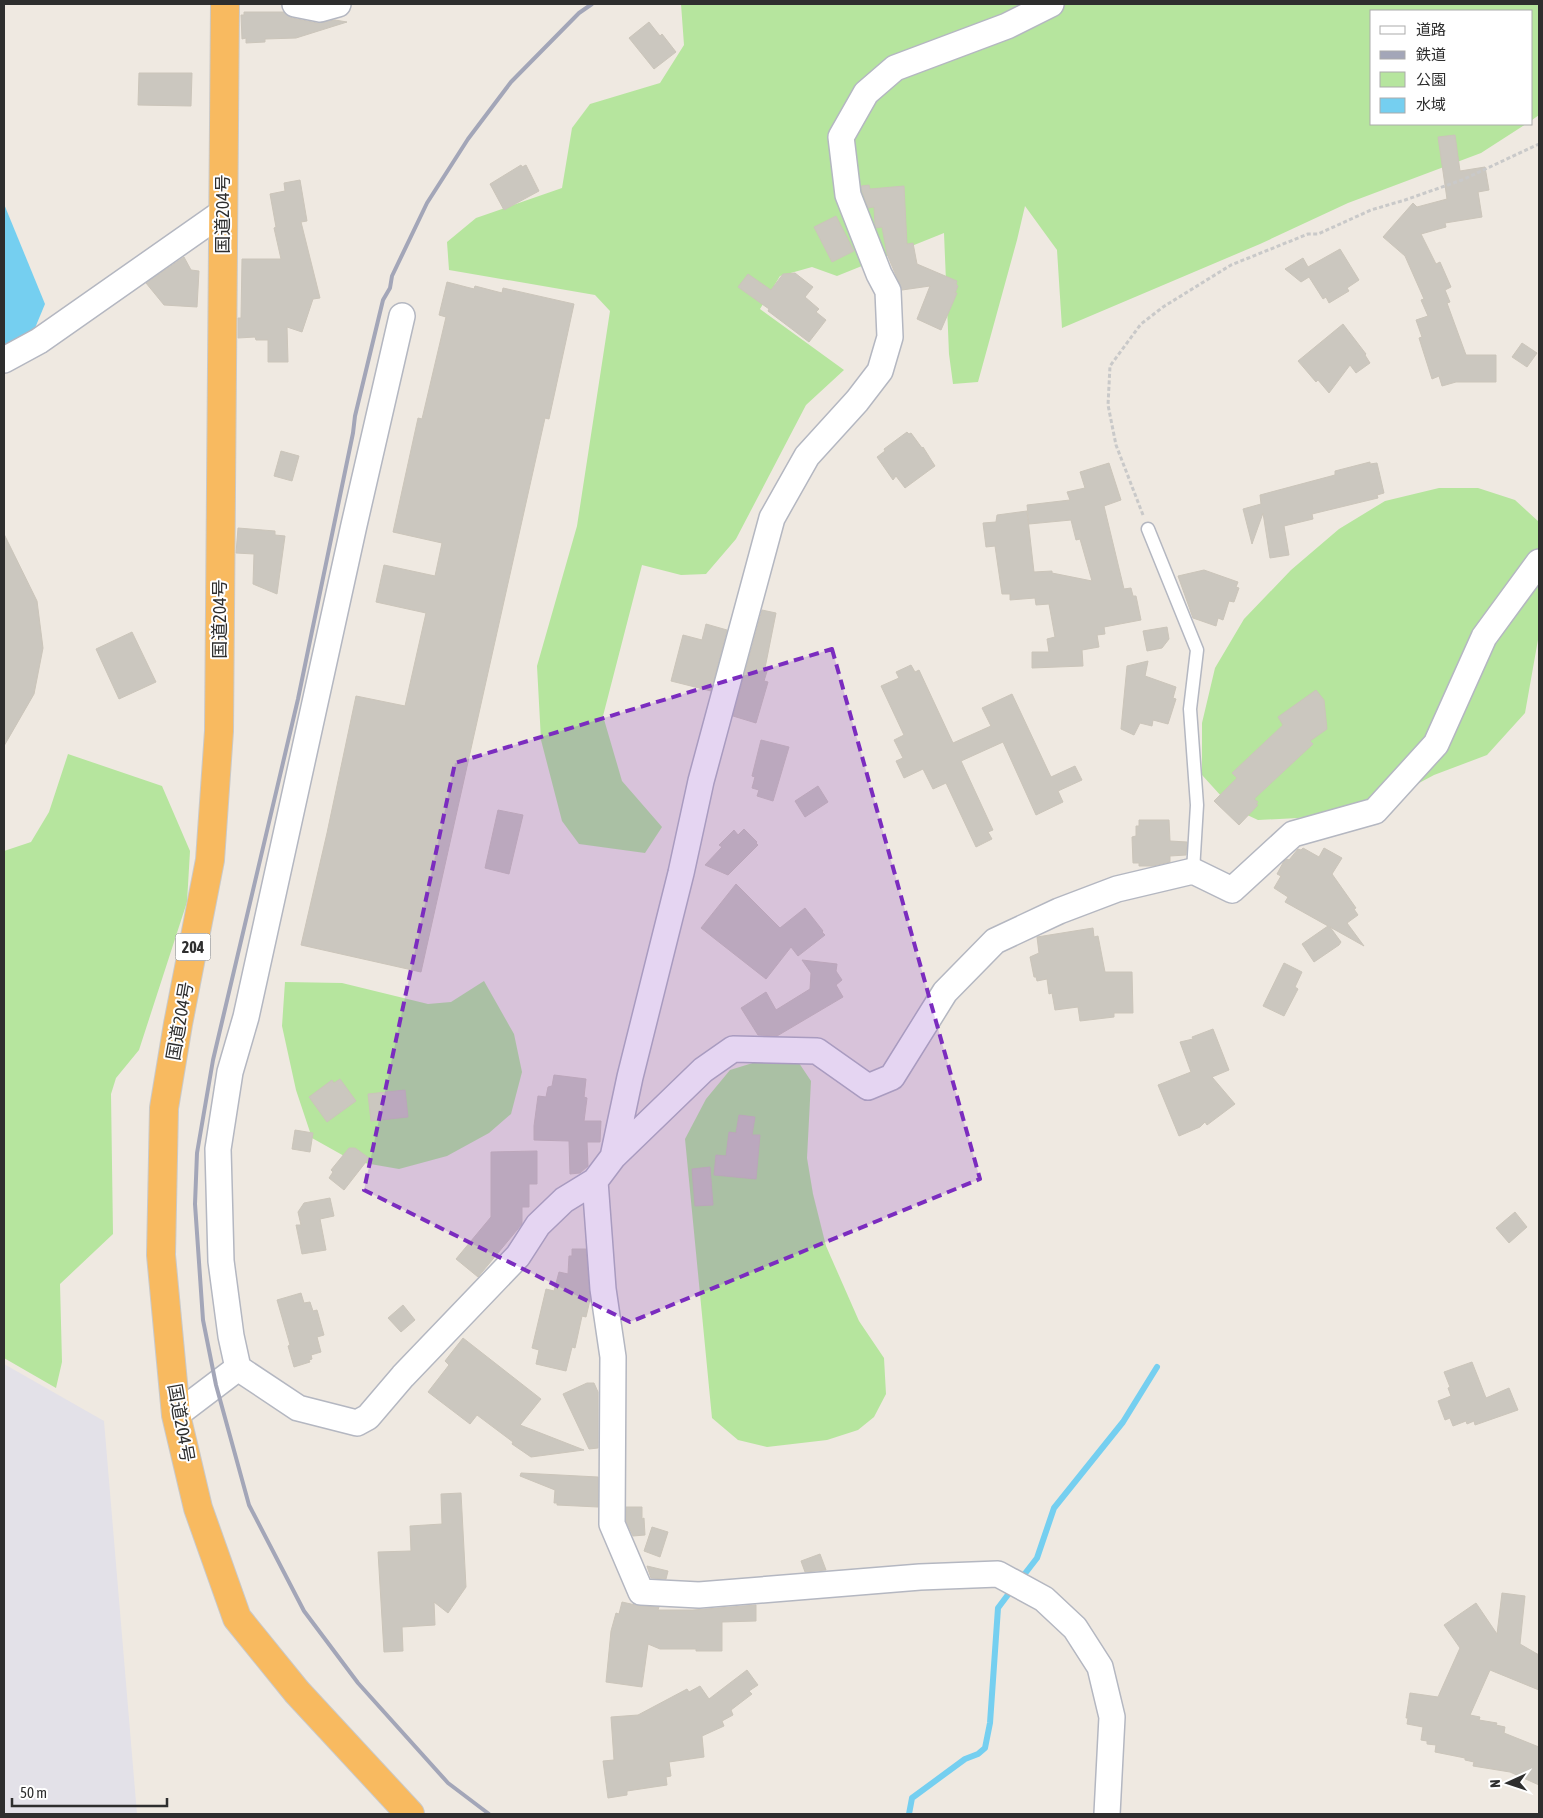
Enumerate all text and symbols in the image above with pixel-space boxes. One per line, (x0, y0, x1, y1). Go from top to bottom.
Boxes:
legend (1370, 10, 1533, 125)
text: 道路 (1416, 21, 1446, 38)
text: 鉄道 (1416, 46, 1446, 63)
text: 公園 (1416, 71, 1446, 88)
text: 水域 (1416, 96, 1446, 113)
street label: 国道204号 (212, 174, 233, 254)
street label: 国道204号 (209, 579, 230, 659)
road number: 204 (176, 934, 210, 960)
street label: 国道204号 (162, 980, 197, 1062)
street label: 国道204号 (164, 1382, 199, 1464)
north arrow (1483, 1758, 1533, 1808)
scale bar (12, 1776, 168, 1808)
text: N (1487, 1779, 1503, 1788)
text: 50 m (20, 1784, 47, 1801)

